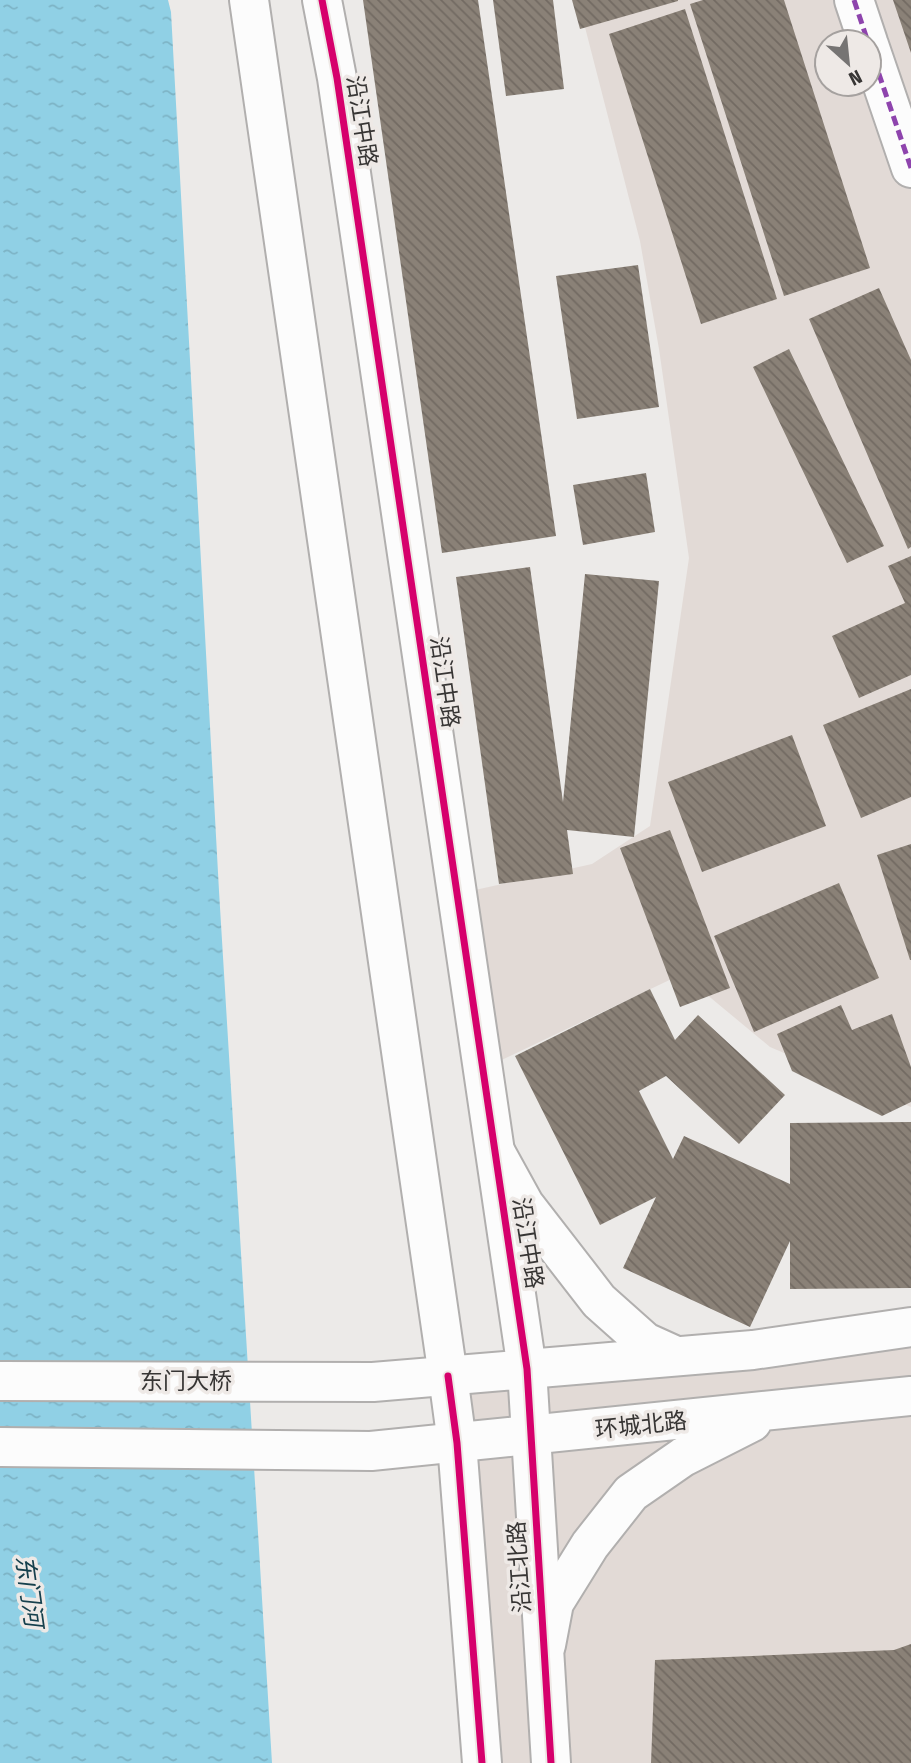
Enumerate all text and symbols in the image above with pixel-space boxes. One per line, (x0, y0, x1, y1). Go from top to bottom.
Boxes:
north arrow (813, 28, 883, 98)
text: N (845, 65, 866, 91)
street label: 沿江中路 (341, 73, 383, 169)
street label: 沿江中路 (425, 634, 465, 730)
street label: 沿江中路 (507, 1195, 549, 1291)
street label: 东门大桥 (140, 1367, 232, 1395)
street label: 环城北路 (594, 1406, 688, 1444)
street label: 沿江北路 (502, 1520, 536, 1614)
water label: 东门河 (10, 1553, 48, 1633)

